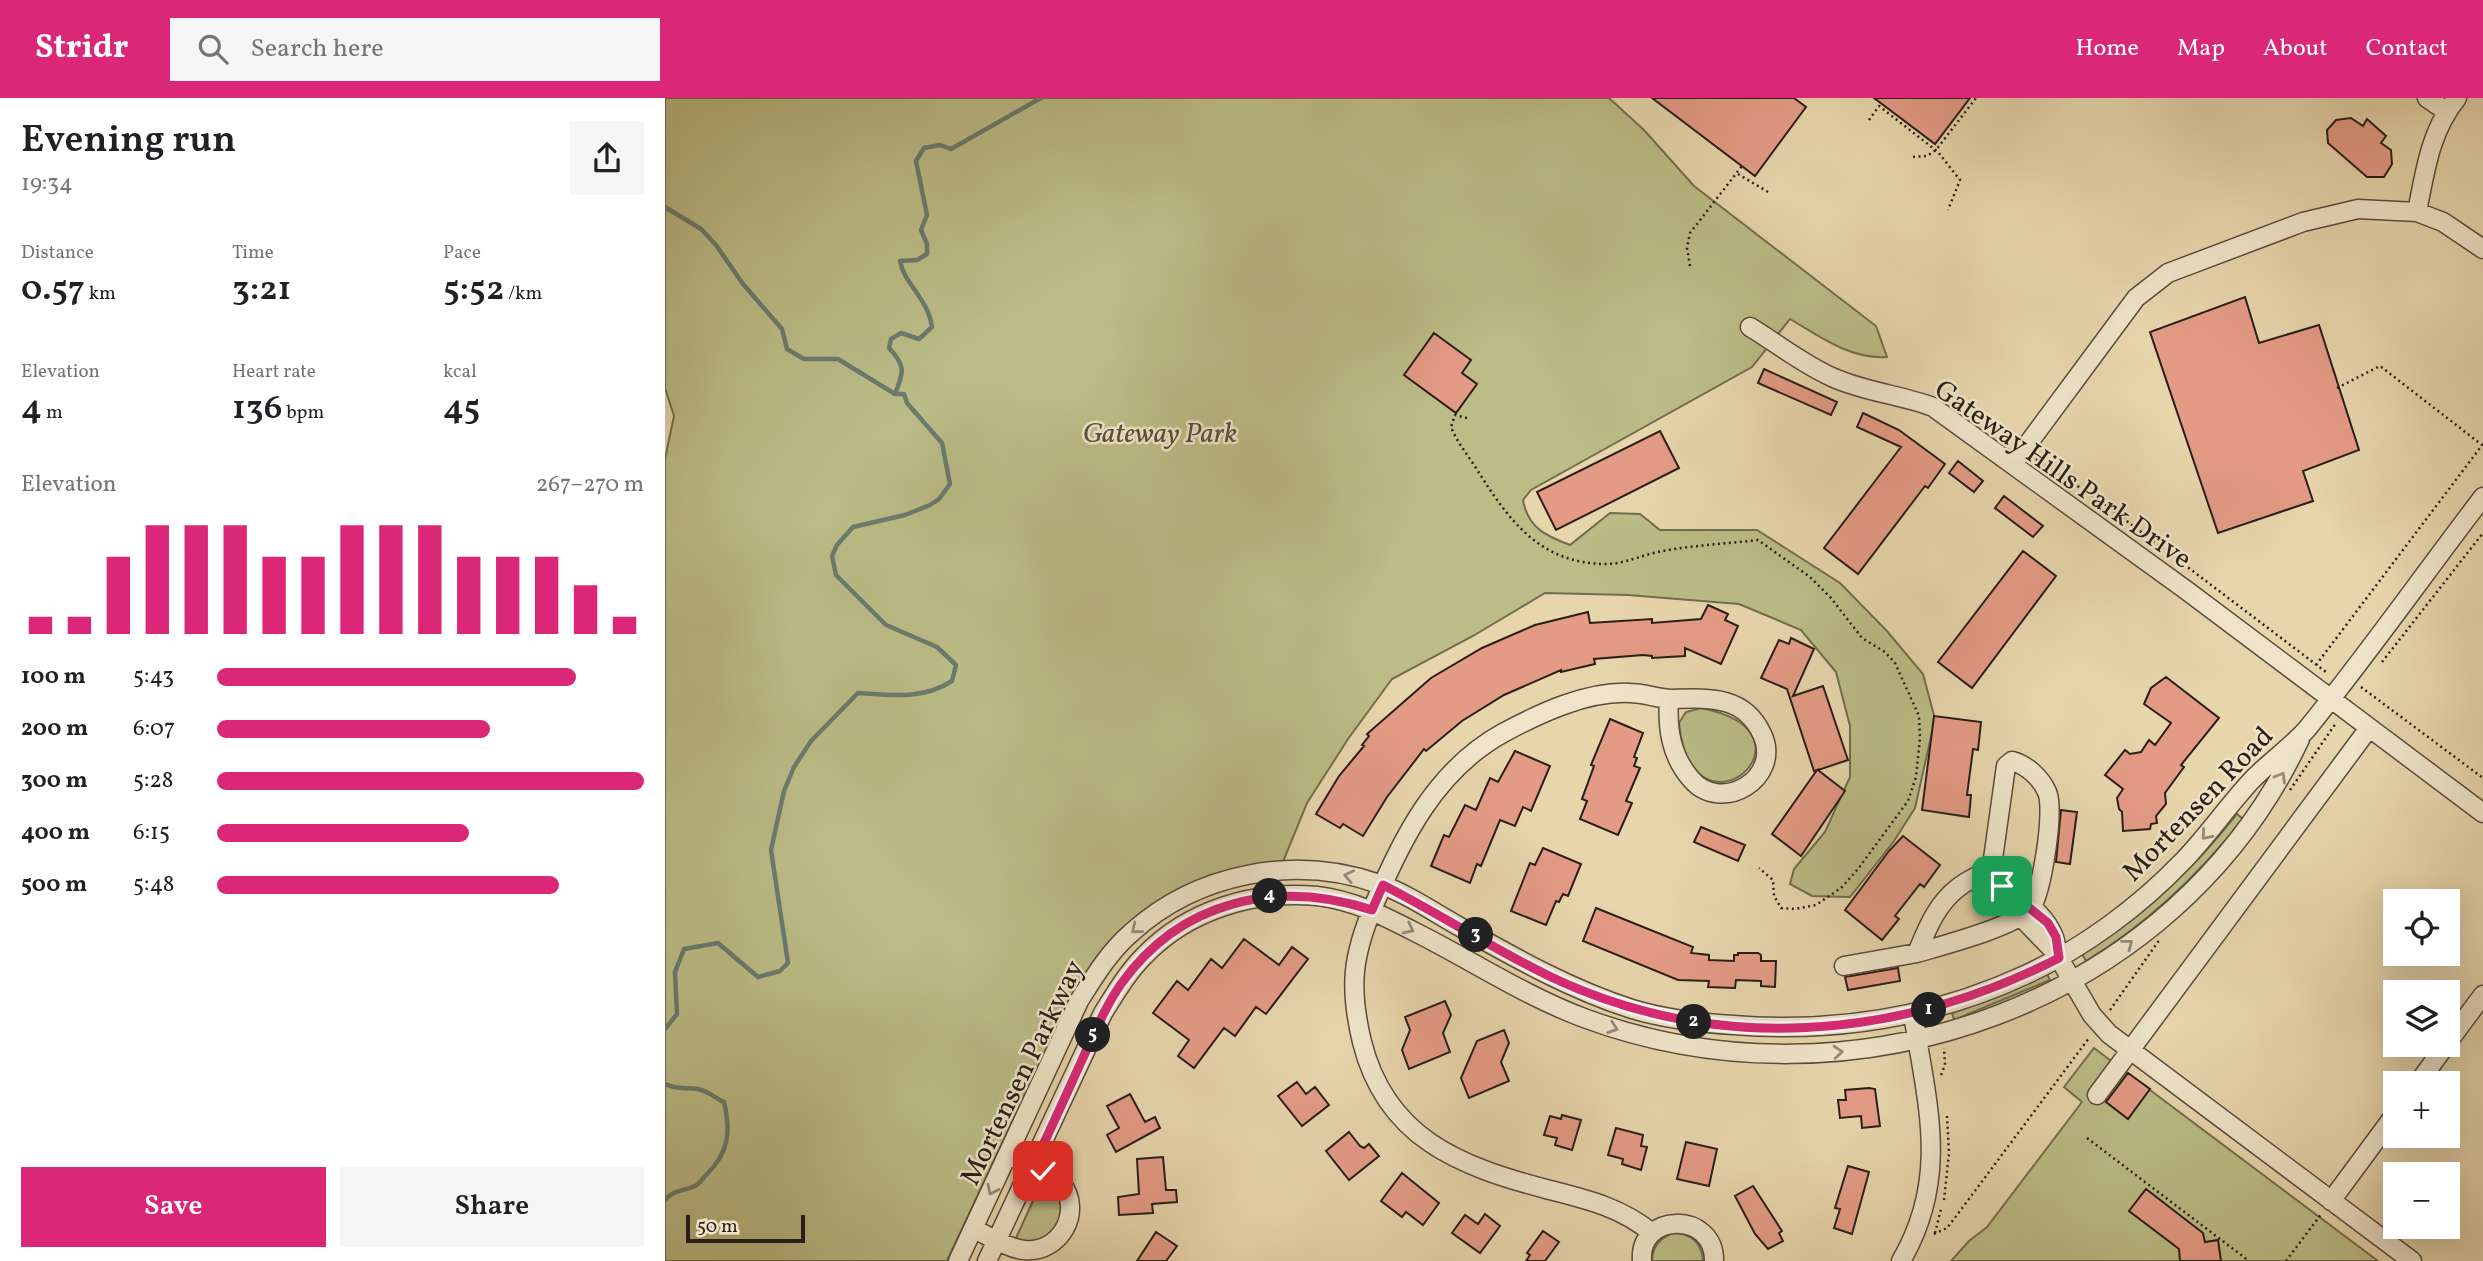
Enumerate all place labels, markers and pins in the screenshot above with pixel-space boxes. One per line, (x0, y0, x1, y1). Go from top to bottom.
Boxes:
pin (1972, 856, 2032, 916)
pin: 4 (1253, 878, 1287, 914)
pin: 3 (1459, 918, 1493, 952)
pin: 1 (1911, 992, 1947, 1028)
pin: 2 (1677, 1004, 1711, 1040)
pin: 5 (1075, 1018, 1111, 1052)
pin (1013, 1141, 1073, 1201)

